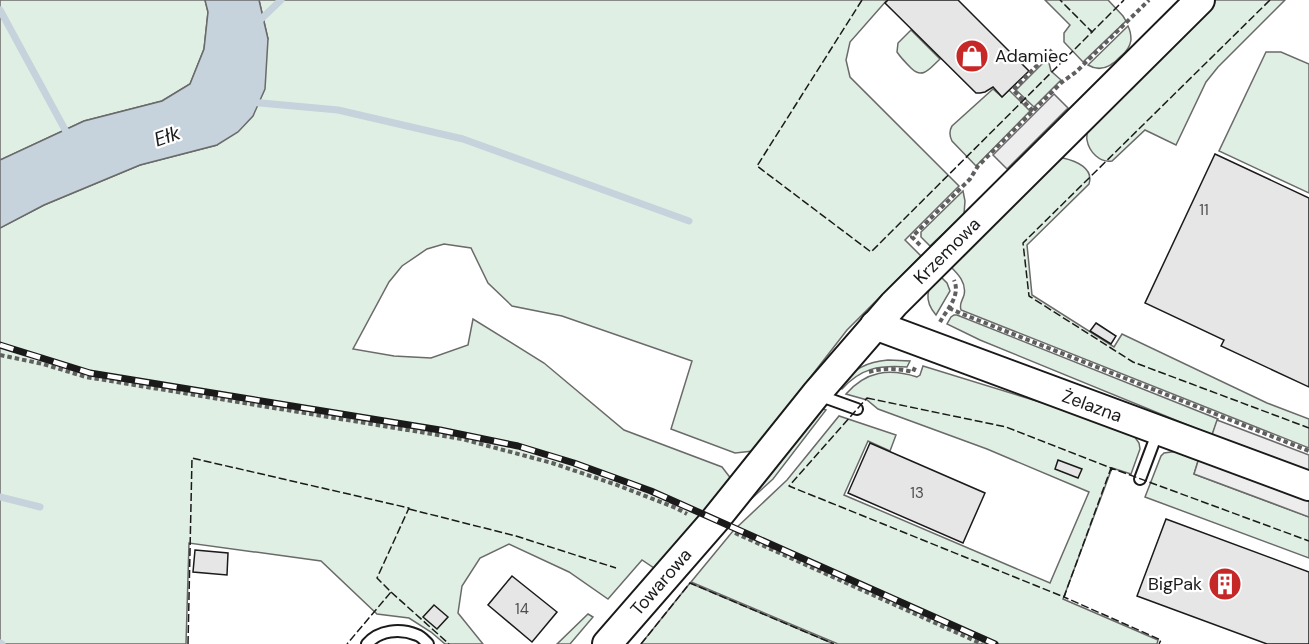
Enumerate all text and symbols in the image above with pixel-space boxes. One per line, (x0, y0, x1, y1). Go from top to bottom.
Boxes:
shop icon: Adamiec (954, 38, 990, 74)
place label: Adamiec (995, 44, 1068, 68)
water label: Ełk (150, 119, 184, 153)
house number: 11 (1199, 200, 1209, 220)
street label: Krzemowa (908, 212, 986, 290)
street label: Żelazna (1059, 384, 1125, 428)
house number: 13 (910, 483, 924, 503)
street label: Towarowa (625, 543, 697, 621)
building icon: BigPak (1207, 566, 1243, 602)
place label: BigPak (1148, 572, 1202, 596)
house number: 14 (515, 599, 529, 619)

